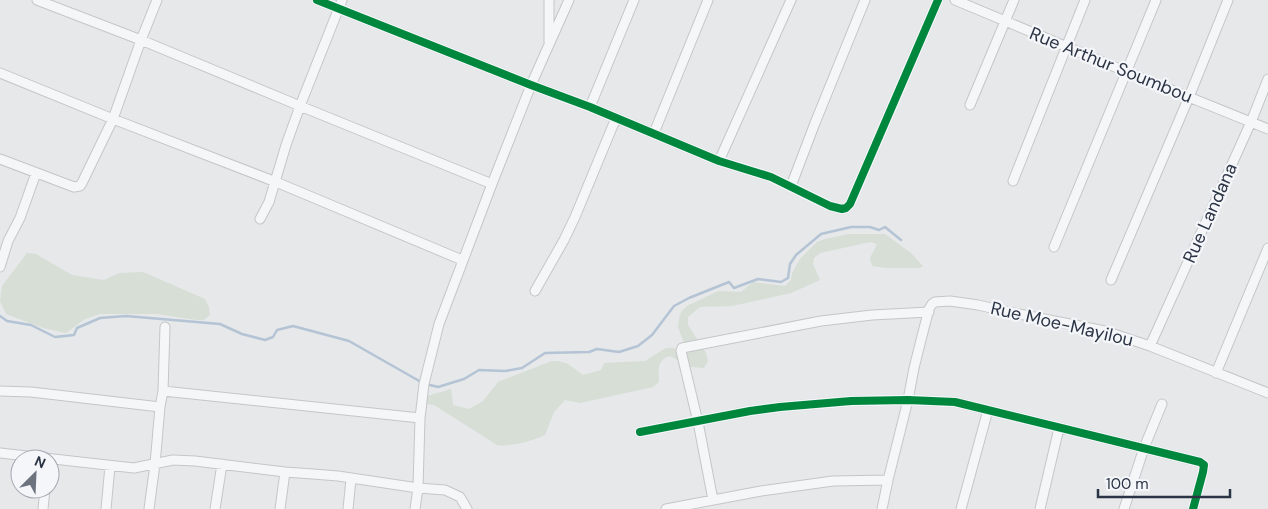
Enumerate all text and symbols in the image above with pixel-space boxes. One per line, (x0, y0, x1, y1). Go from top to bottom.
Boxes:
street label: Rue Arthur Soumbou (1026, 21, 1196, 109)
street label: Rue Landana (1177, 159, 1243, 267)
street label: Rue Moe-Mayilou (988, 296, 1136, 352)
north arrow (10, 449, 60, 499)
text: N (32, 452, 49, 472)
scale bar (1098, 466, 1230, 498)
text: 100 m (1106, 474, 1149, 494)

